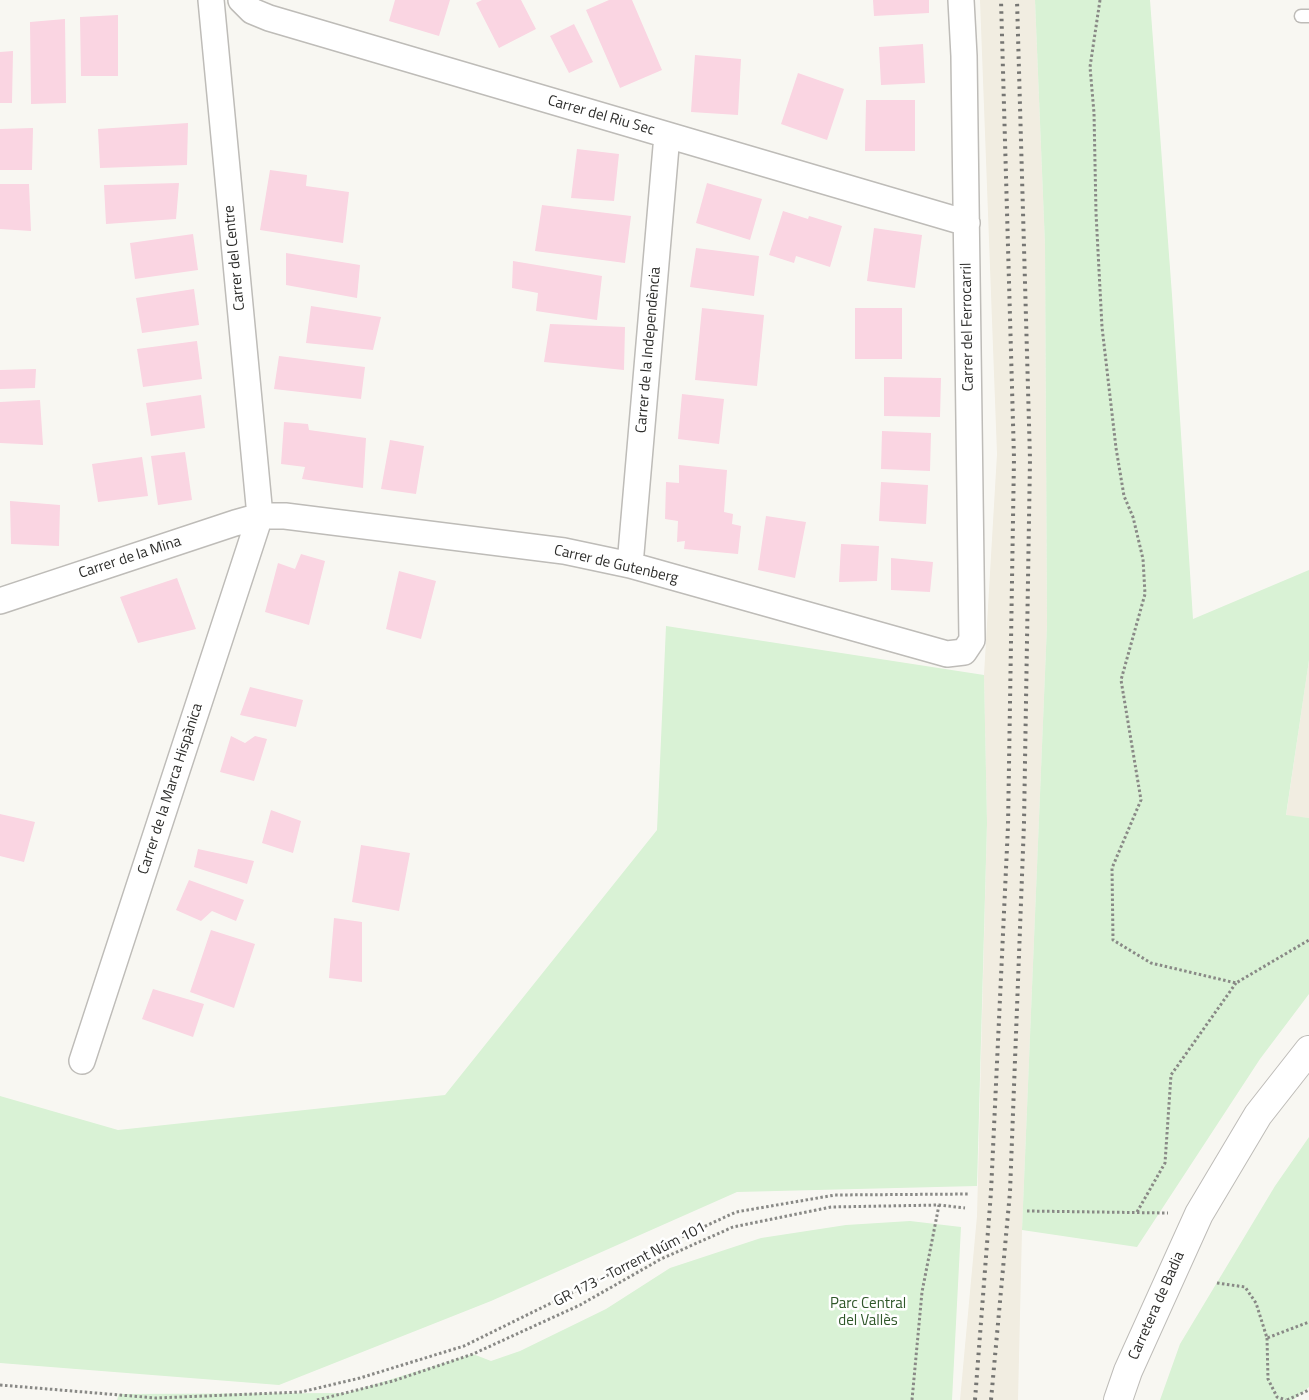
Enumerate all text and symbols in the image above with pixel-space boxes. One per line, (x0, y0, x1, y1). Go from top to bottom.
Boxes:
street label: Carrer del Riu Sec (546, 92, 656, 140)
street label: Carrer del Centre (221, 204, 249, 312)
street label: Carrer del Ferrocarril (958, 262, 978, 392)
street label: Carrer de la Independència (633, 266, 665, 434)
street label: Carrer de la Mina (77, 533, 183, 583)
street label: Carrer de Gutenberg (552, 542, 680, 588)
street label: Carrer de la Marca Hispànica (135, 701, 207, 877)
street label: GR 173 - Torrent Núm 101 (551, 1219, 709, 1311)
street label: Carretera de Badia (1125, 1249, 1189, 1363)
park label: Parc Central del Vallès (830, 1295, 906, 1330)

